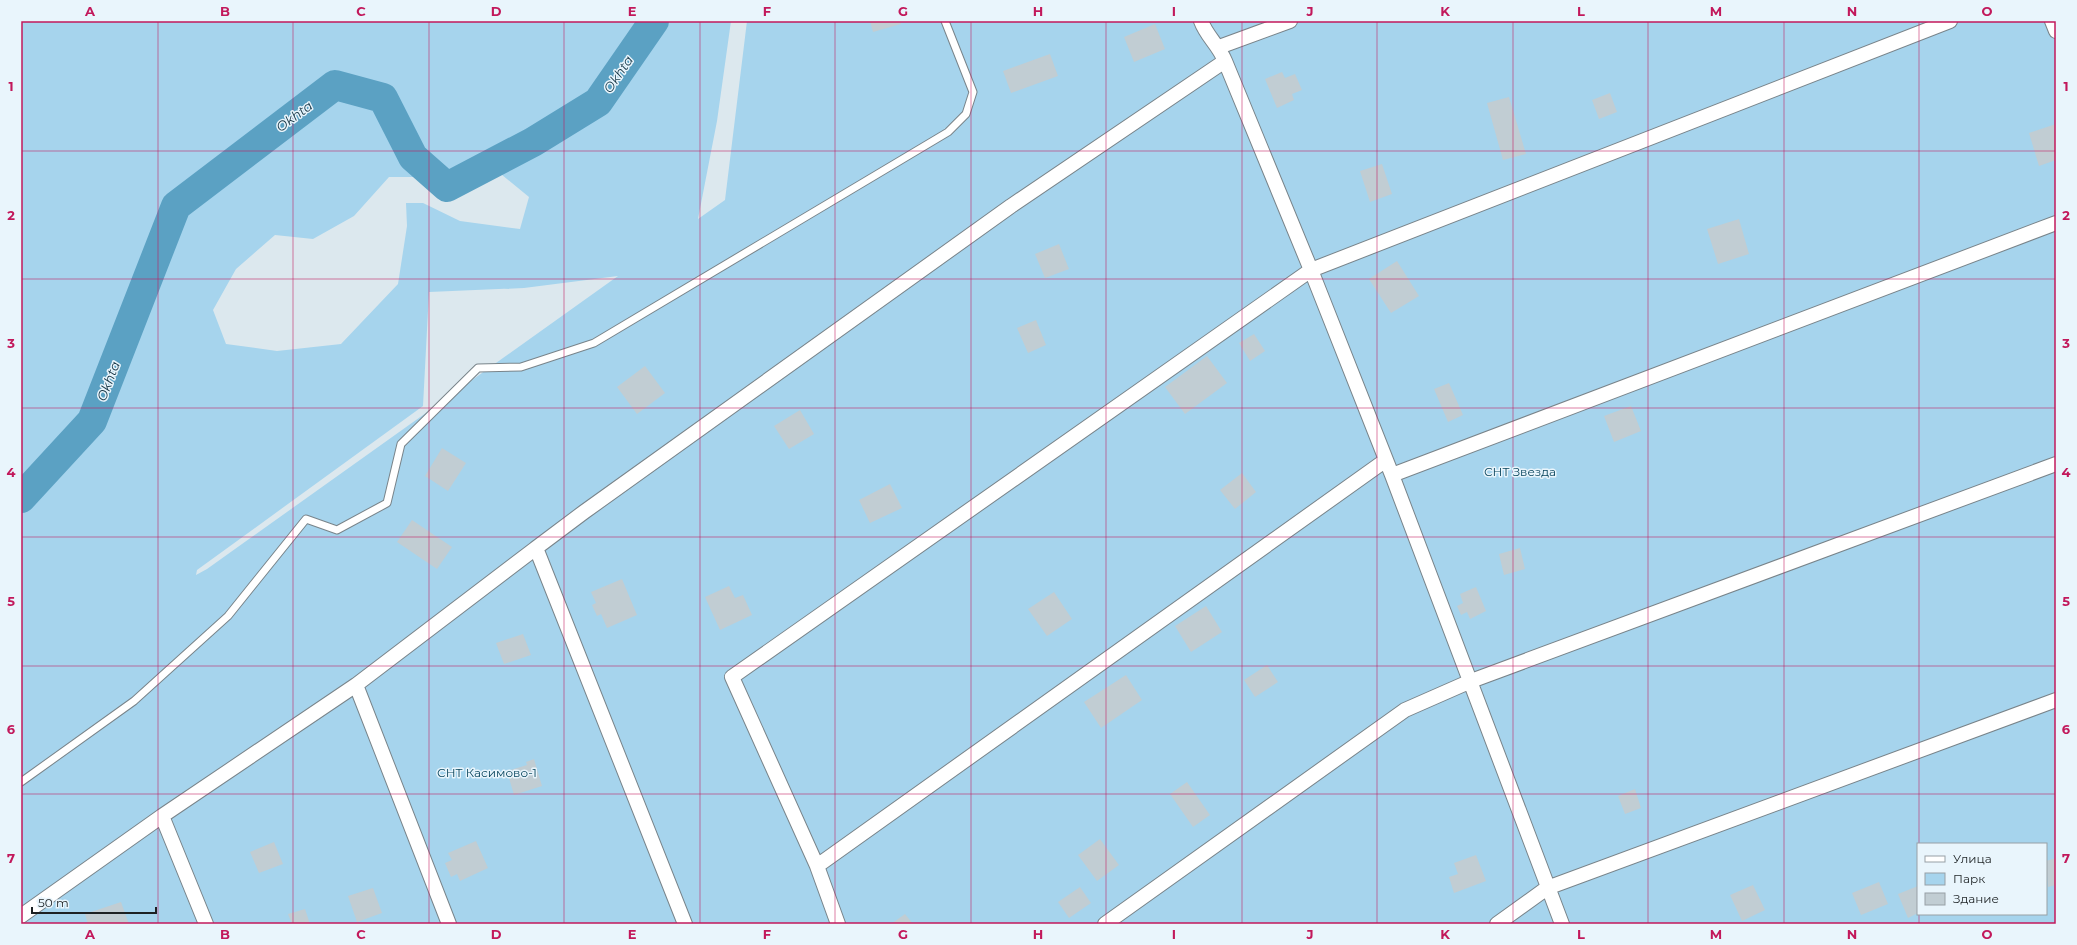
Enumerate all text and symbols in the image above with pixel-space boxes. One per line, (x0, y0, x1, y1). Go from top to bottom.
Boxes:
text: A (84, 3, 96, 19)
text: B (220, 3, 230, 19)
text: C (356, 3, 366, 19)
text: D (491, 3, 502, 19)
text: E (628, 3, 637, 19)
text: F (763, 3, 771, 19)
text: G (898, 3, 908, 19)
text: H (1033, 3, 1043, 19)
text: I (1172, 3, 1176, 19)
text: J (1305, 3, 1314, 19)
text: K (1440, 3, 1450, 19)
text: L (1577, 3, 1585, 19)
text: M (1710, 3, 1722, 19)
text: N (1847, 3, 1857, 19)
text: O (1982, 3, 1993, 19)
water label: Okhta (600, 52, 636, 96)
text: 1 (8, 78, 14, 94)
text: 1 (2063, 78, 2069, 94)
water label: Okhta (273, 97, 315, 135)
text: 2 (7, 207, 15, 223)
text: 2 (2062, 207, 2070, 223)
text: 3 (6, 335, 15, 351)
text: 3 (2061, 335, 2070, 351)
water label: Okhta (93, 359, 123, 403)
text: 4 (7, 464, 16, 480)
park label: СНТ Звезда (1484, 464, 1556, 479)
text: 4 (2062, 464, 2071, 480)
text: 5 (7, 593, 15, 609)
text: 5 (2062, 593, 2070, 609)
text: 6 (7, 721, 16, 737)
text: 6 (2062, 721, 2071, 737)
park label: СНТ Касимово-1 (437, 765, 537, 780)
legend (1917, 843, 2047, 915)
text: 7 (7, 850, 15, 866)
text: 7 (2062, 850, 2070, 866)
text: Улица (1953, 851, 1992, 866)
text: Парк (1953, 871, 1985, 886)
scale bar (32, 889, 156, 915)
text: Здание (1953, 891, 1999, 906)
text: 50 m (38, 895, 69, 910)
text: A (84, 926, 96, 942)
text: B (220, 926, 230, 942)
text: C (356, 926, 366, 942)
text: D (491, 926, 502, 942)
text: E (628, 926, 637, 942)
text: F (763, 926, 771, 942)
text: G (898, 926, 908, 942)
text: H (1033, 926, 1043, 942)
text: I (1172, 926, 1176, 942)
text: J (1305, 926, 1314, 942)
text: K (1440, 926, 1450, 942)
text: L (1577, 926, 1585, 942)
text: M (1710, 926, 1722, 942)
text: N (1847, 926, 1857, 942)
text: O (1982, 926, 1993, 942)

